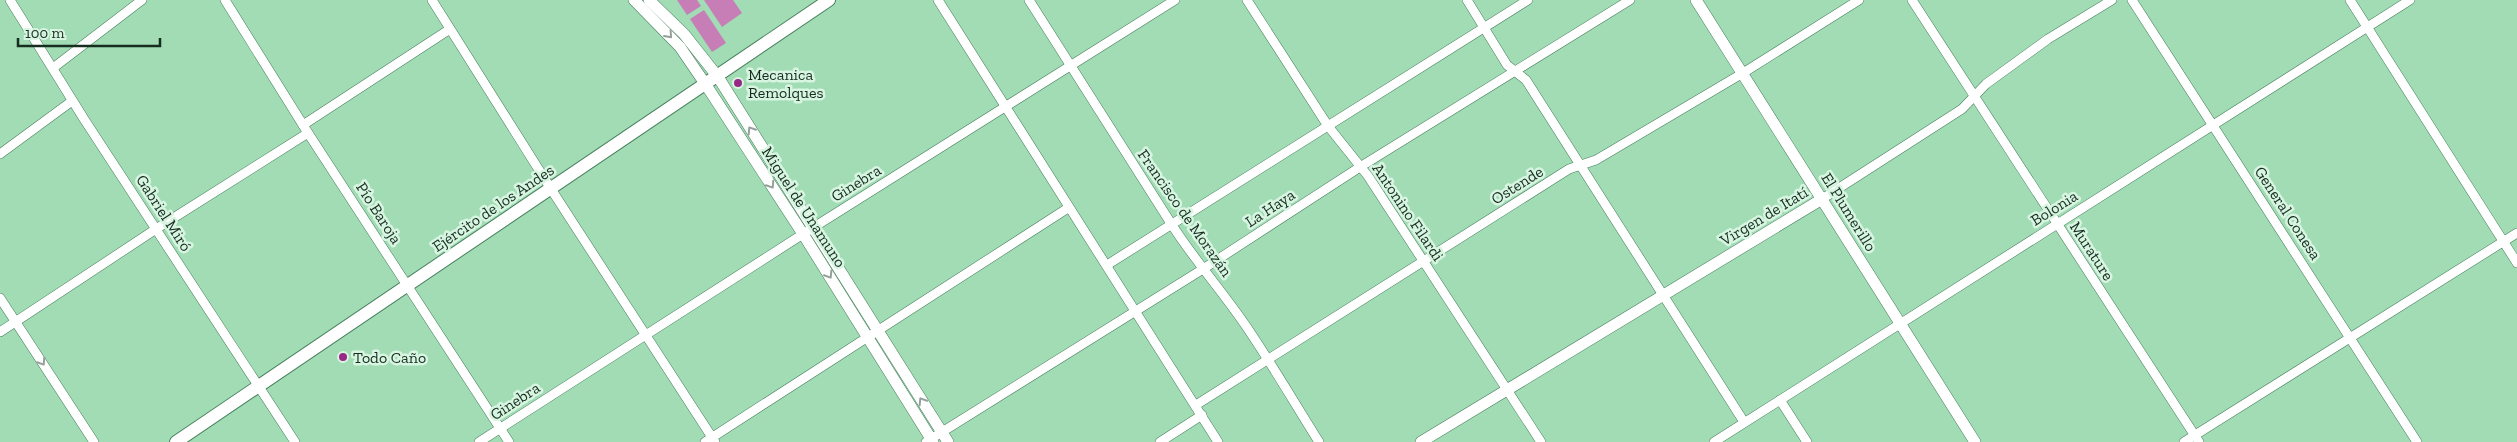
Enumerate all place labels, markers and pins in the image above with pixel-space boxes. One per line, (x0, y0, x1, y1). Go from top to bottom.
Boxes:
place label: Mecanica Remolques (748, 65, 824, 102)
marker: Mecanica Remolques (732, 77, 744, 89)
place label: Todo Caño (353, 348, 426, 367)
marker: Todo Caño (337, 351, 349, 363)

